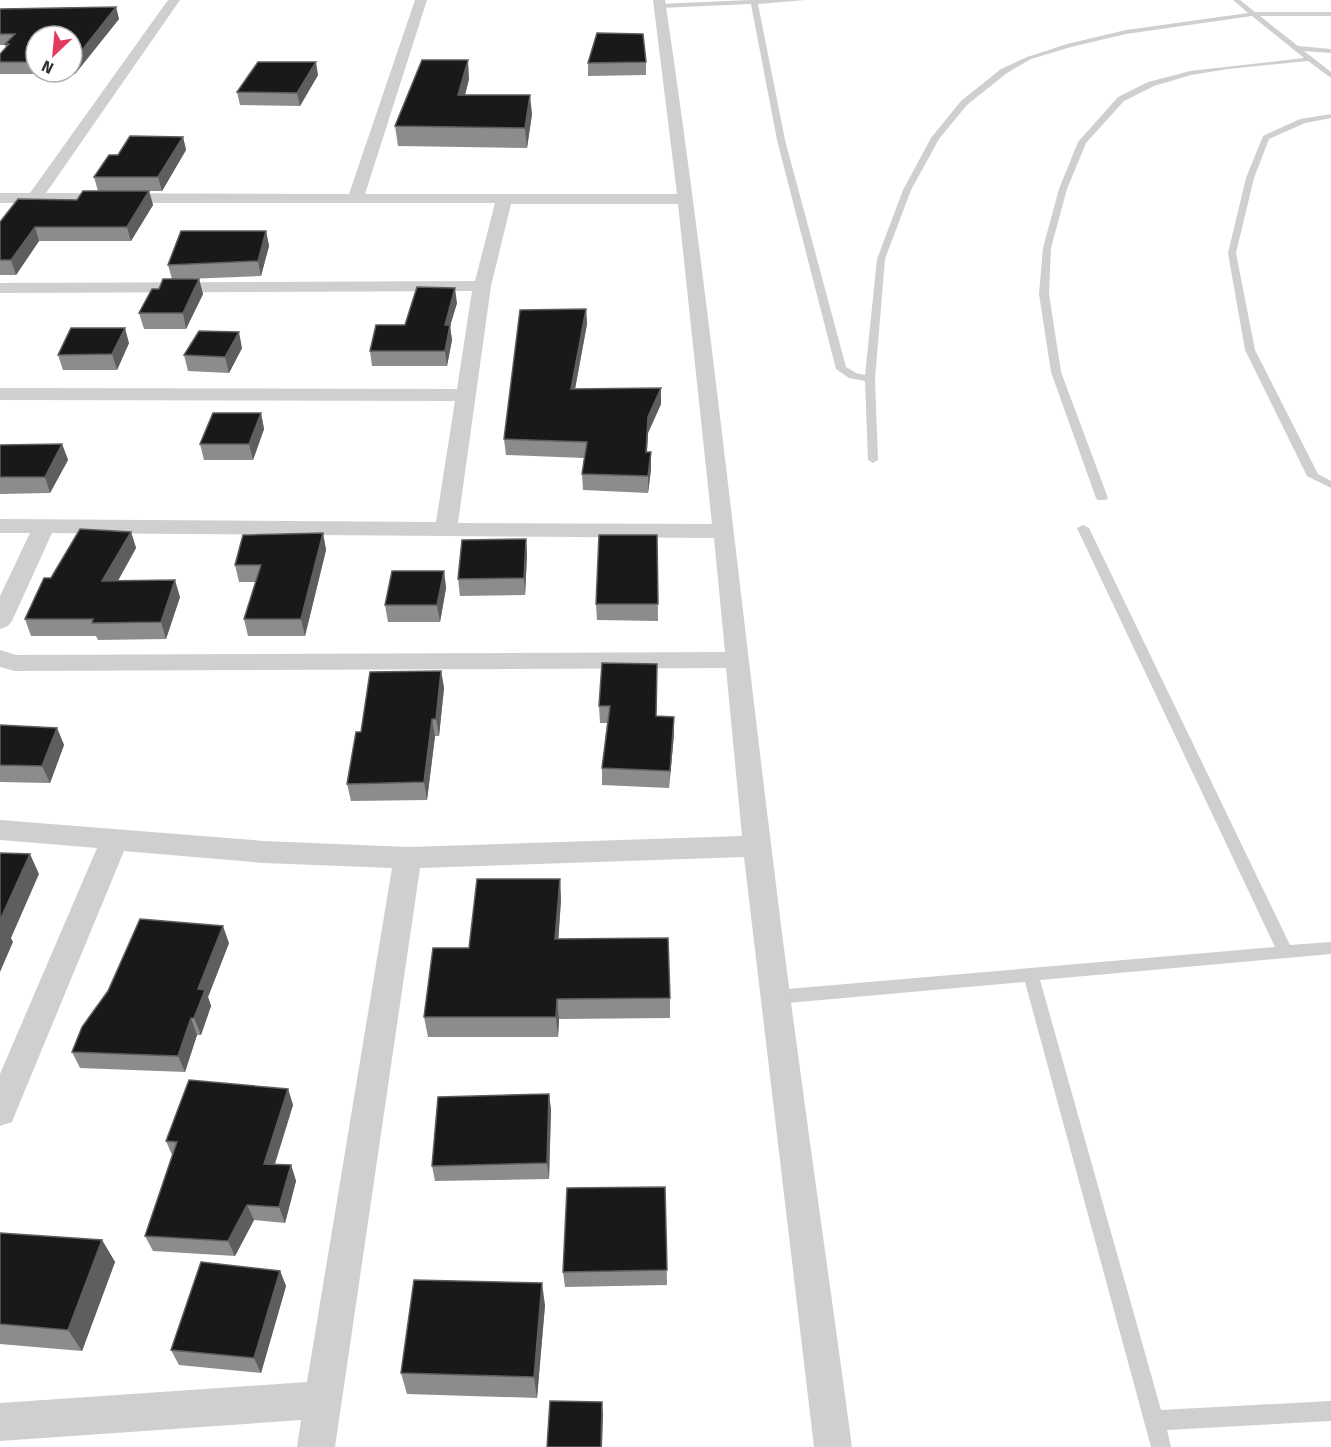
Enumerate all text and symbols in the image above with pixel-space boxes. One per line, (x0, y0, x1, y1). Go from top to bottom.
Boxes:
north arrow (24, 24, 84, 84)
text: N (39, 56, 57, 78)

